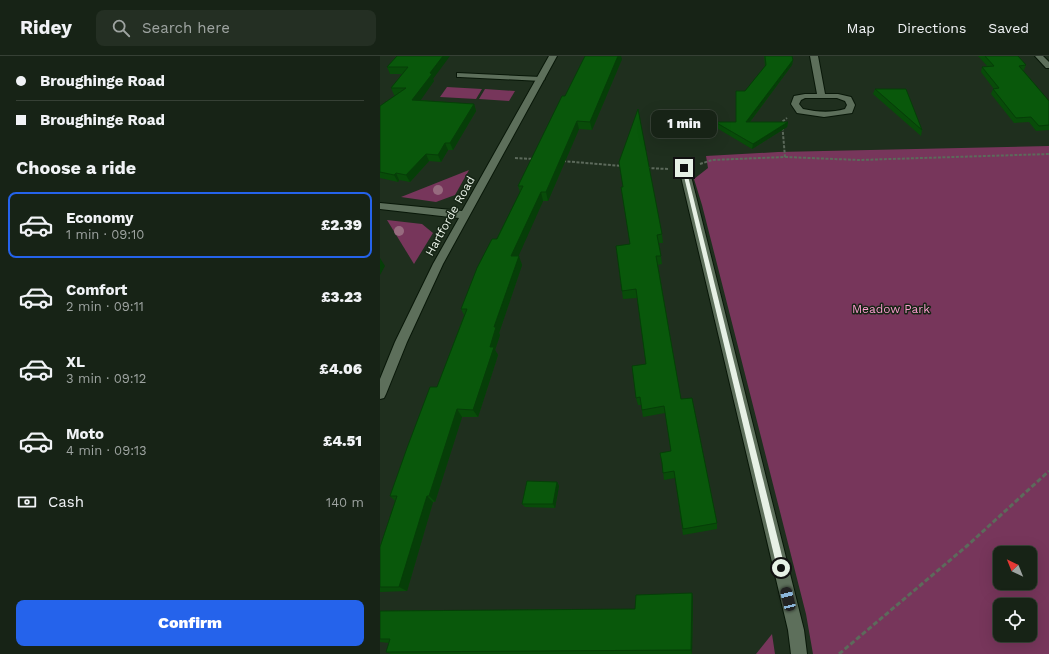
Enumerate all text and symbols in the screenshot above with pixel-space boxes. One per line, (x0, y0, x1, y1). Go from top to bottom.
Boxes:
search box (96, 10, 376, 46)
text: Ridey (20, 16, 72, 39)
icon: search (110, 17, 132, 39)
text: Search here (142, 19, 230, 37)
text: Map (847, 20, 875, 36)
text: Directions (897, 20, 966, 36)
text: Saved (988, 20, 1029, 36)
text: Broughinge Road (40, 72, 165, 90)
callout: 1 min (651, 110, 717, 138)
text: Broughinge Road (40, 111, 165, 129)
text: 1 min (667, 116, 701, 131)
text: Choose a ride (16, 157, 136, 178)
route end (675, 159, 693, 177)
street label: Hartforde Road (422, 174, 478, 258)
icon: car (18, 207, 54, 243)
text: Economy (66, 209, 133, 227)
text: £2.39 (321, 216, 362, 234)
text: 1 min · 09:10 (66, 227, 144, 242)
icon: car (18, 279, 54, 315)
text: Comfort (66, 281, 127, 299)
text: £3.23 (321, 288, 362, 306)
text: 2 min · 09:11 (66, 299, 144, 314)
park label: Meadow Park (852, 302, 930, 316)
icon: car (18, 351, 54, 387)
text: XL (66, 353, 85, 371)
text: £4.06 (319, 360, 362, 378)
text: 3 min · 09:12 (66, 371, 146, 386)
icon: car (18, 423, 54, 459)
text: Moto (66, 425, 104, 443)
text: £4.51 (323, 432, 362, 450)
text: 4 min · 09:13 (66, 443, 147, 458)
icon: cash (16, 491, 38, 513)
text: Cash (48, 493, 84, 511)
text: 140 m (326, 495, 364, 510)
north arrow (993, 546, 1037, 590)
map controls (993, 546, 1037, 642)
route start (772, 559, 790, 577)
car (779, 586, 797, 612)
button: locate (993, 598, 1037, 642)
button: Confirm (16, 600, 364, 646)

